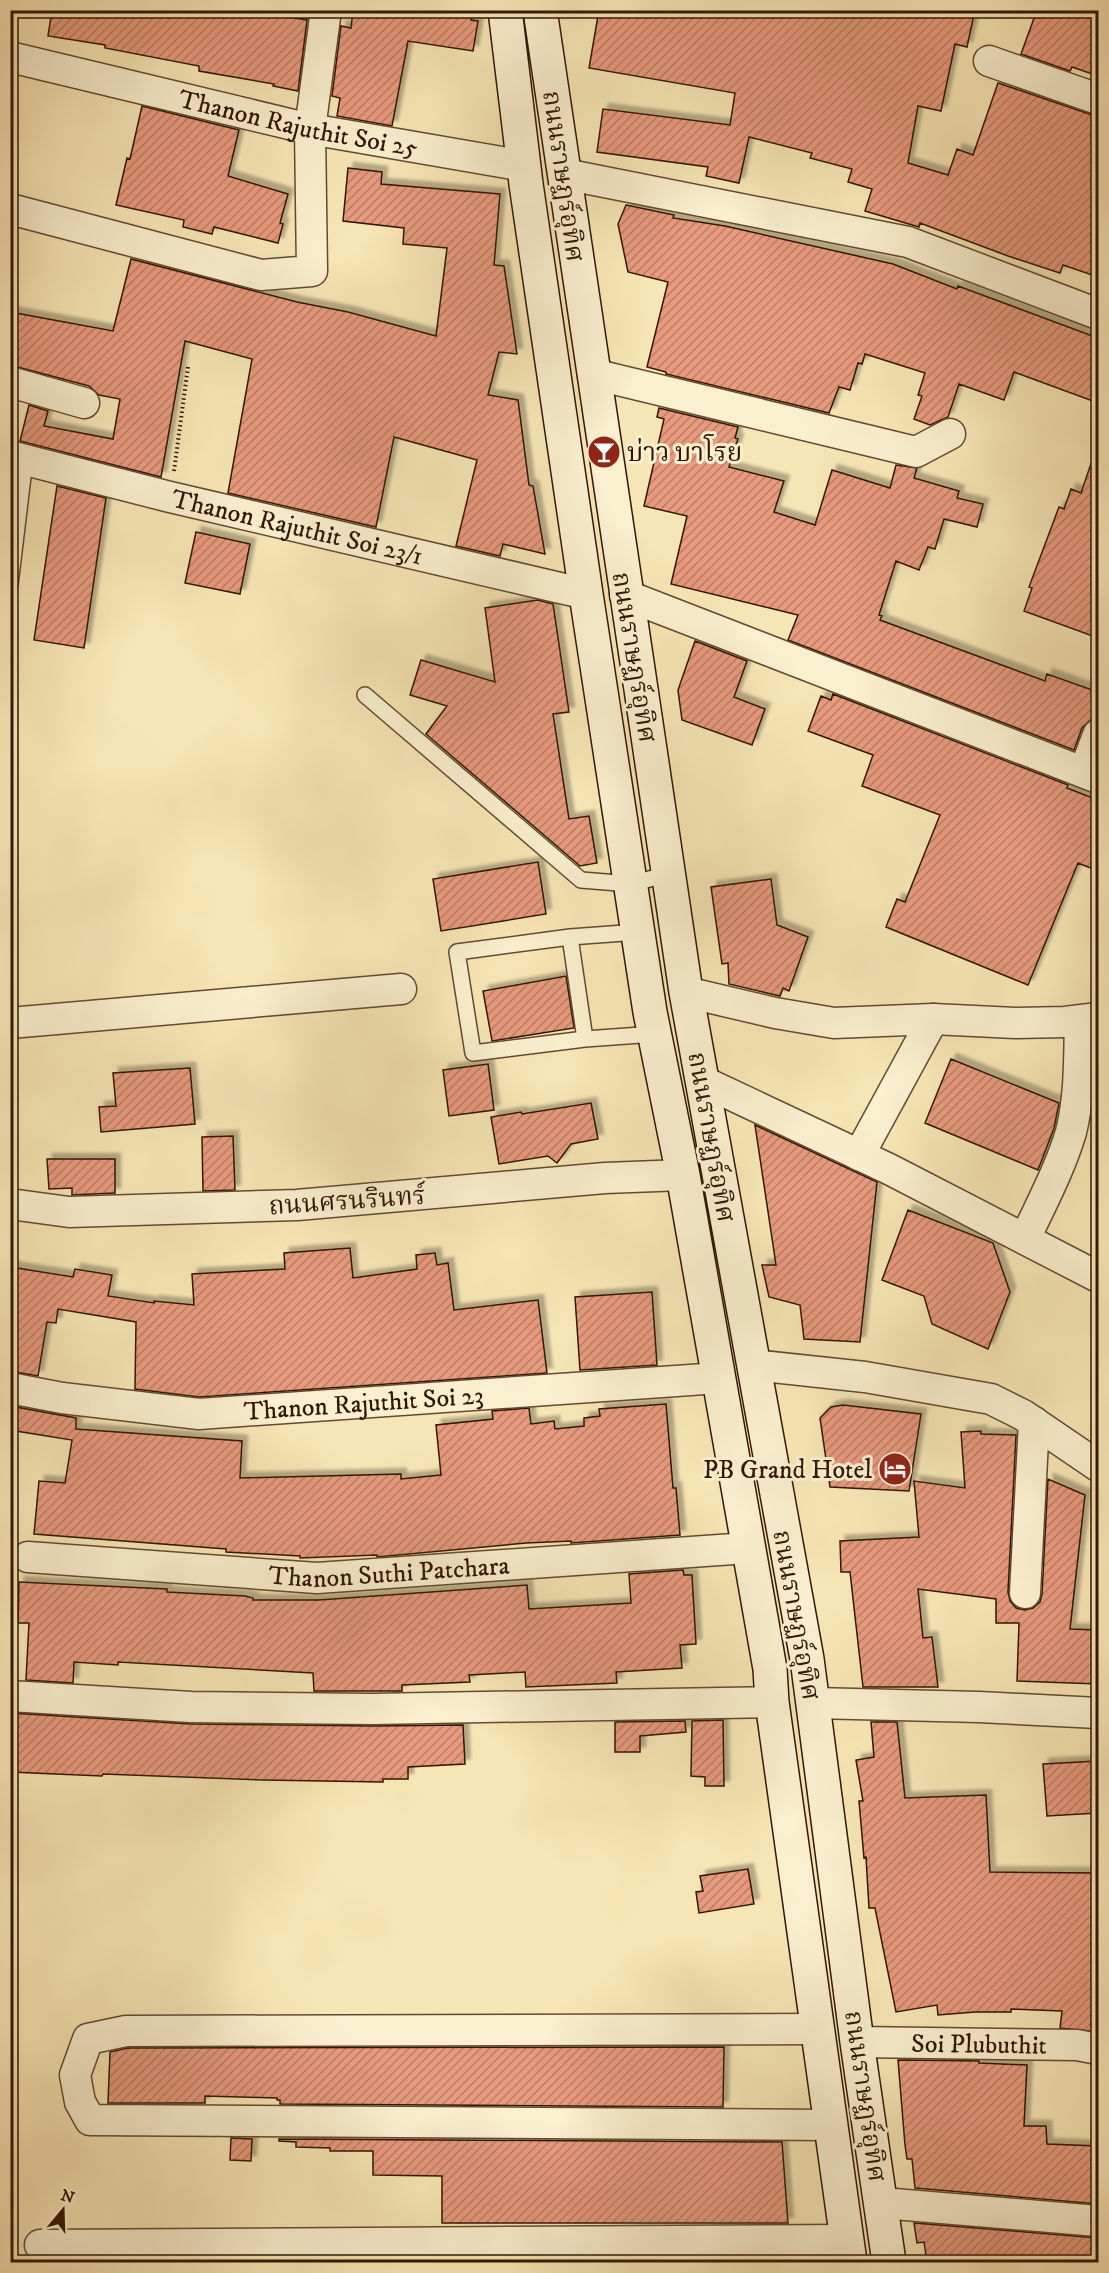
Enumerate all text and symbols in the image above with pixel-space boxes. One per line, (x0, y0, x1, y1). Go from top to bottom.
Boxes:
street label: Thanon Rajuthit Soi 25 (175, 83, 420, 165)
street label: ถนนราษฏร์อุทิศ (534, 88, 592, 264)
bar icon: บ่าว บาโรย (586, 434, 622, 470)
place label: บ่าว บาโรย (627, 434, 742, 470)
street label: Thanon Rajuthit Soi 23/1 (168, 483, 426, 573)
street label: ถนนราษฏร์อุทิศ (604, 569, 664, 745)
street label: ถนนราษฏร์อุทิศ (679, 1049, 743, 1225)
street label: ถนนศรนรินทร์ (267, 1179, 427, 1223)
street label: Thanon Rajuthit Soi 23 (243, 1379, 485, 1429)
hotel icon: PB Grand Hotel (877, 1451, 913, 1487)
place label: PB Grand Hotel (703, 1454, 872, 1487)
street label: ถนนราษฏร์อุทิศ (764, 1527, 828, 1703)
street label: Thanon Suthi Patchara (267, 1550, 511, 1596)
street label: ถนนราษฏร์อุทิศ (836, 2008, 894, 2184)
street label: Soi Plubuthit (911, 2028, 1047, 2063)
north arrow (33, 2180, 93, 2240)
text: N (58, 2185, 77, 2208)

